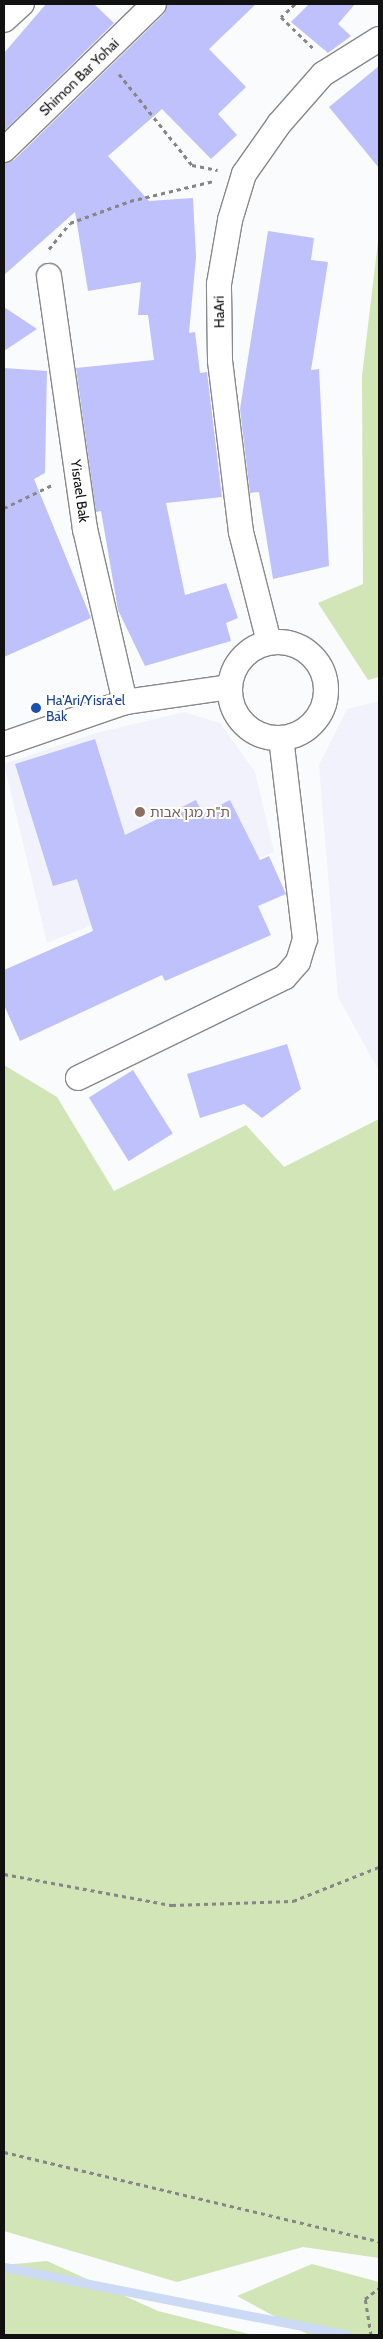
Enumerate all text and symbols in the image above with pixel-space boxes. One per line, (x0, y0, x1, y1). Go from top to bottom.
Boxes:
street label: Shimon Bar Yohai (36, 35, 122, 119)
street label: HaAri (210, 296, 228, 328)
street label: Yisrael Bak (67, 459, 93, 523)
place label: Ha'Ari/Yisra'el Bak (46, 692, 125, 724)
marker: Ha'Ari/Yisra'el Bak (30, 702, 42, 714)
place label: ת"ת מגן אבות (150, 804, 230, 820)
marker: ת"ת מגן אבות (134, 806, 146, 818)

